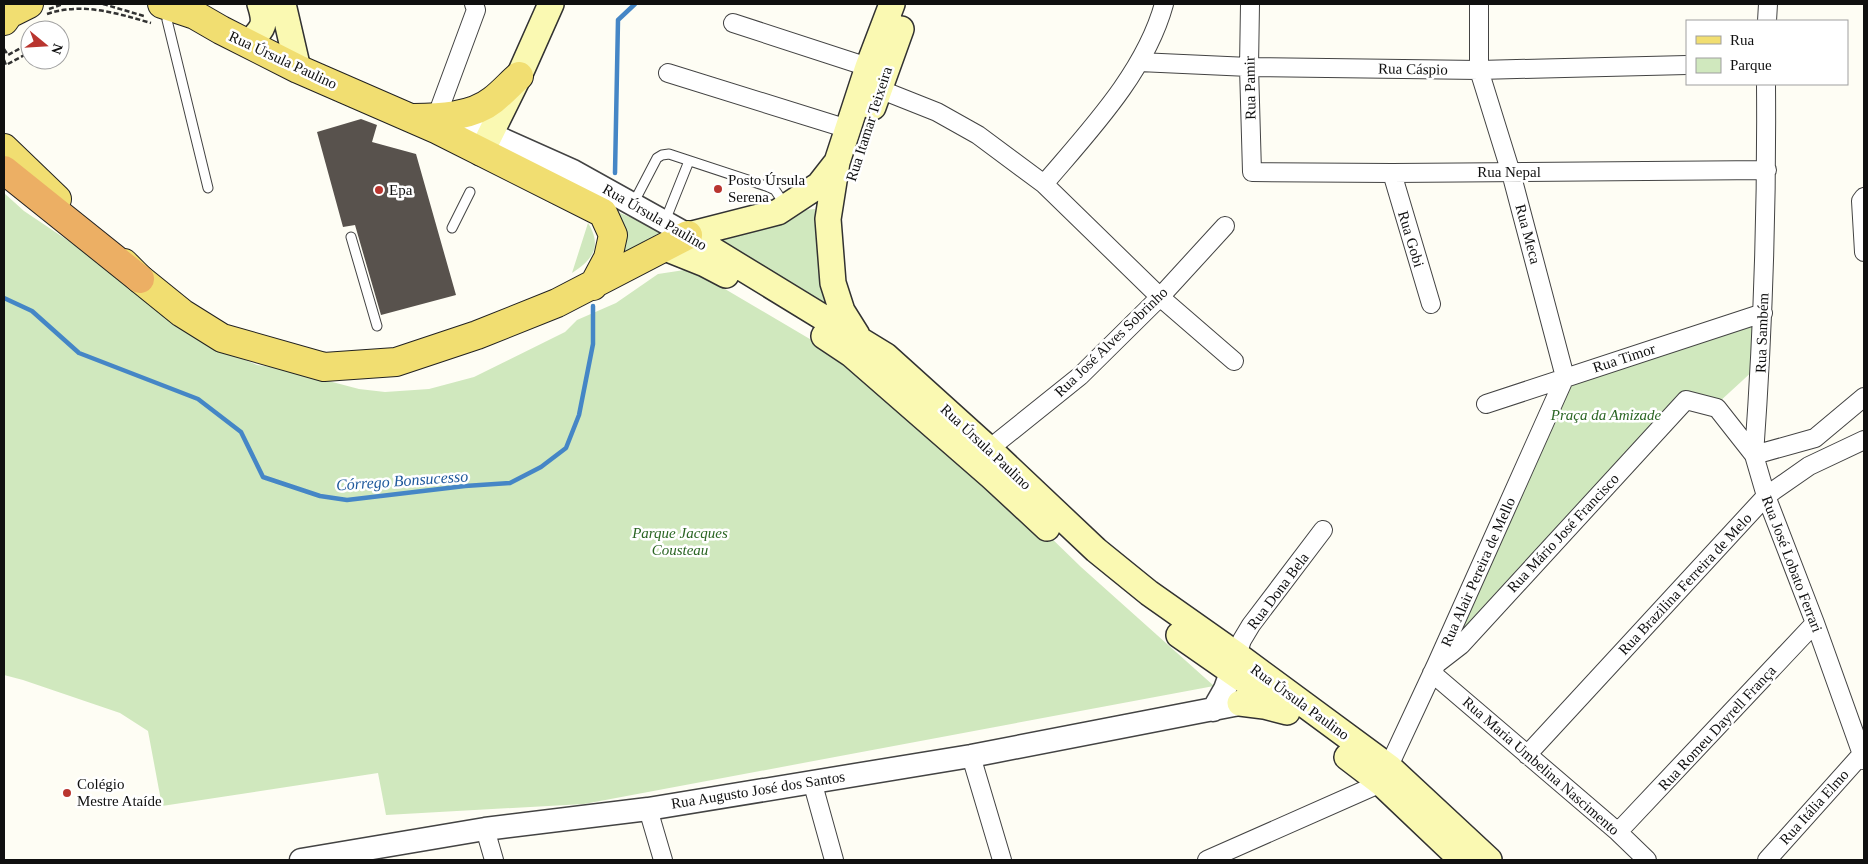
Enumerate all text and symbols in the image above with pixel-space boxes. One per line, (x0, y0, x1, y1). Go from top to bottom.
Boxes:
north arrow (20, 20, 70, 70)
legend (1686, 20, 1848, 85)
street label: Rua Úrsula Paulino (226, 28, 340, 92)
text: Rua (1730, 32, 1755, 48)
text: N (48, 42, 66, 56)
street label: Rua Pamir (1241, 56, 1259, 120)
text: Parque (1730, 57, 1772, 73)
street label: Rua Cáspio (1378, 60, 1448, 78)
street label: Rua Itamar Teixeira (843, 64, 895, 183)
street label: Rua Nepal (1477, 164, 1541, 180)
place label: Posto Úrsula Serena (728, 172, 805, 205)
street label: Rua Úrsula Paulino (600, 181, 710, 253)
place label: Epa (389, 182, 413, 198)
marker: Posto Úrsula Serena (712, 183, 724, 195)
marker: Epa (373, 184, 385, 196)
street label: Rua Meca (1512, 202, 1544, 266)
street label: Rua Gobi (1395, 209, 1427, 269)
street label: Rua José Alves Sobrinho (1051, 284, 1171, 400)
street label: Rua Sambém (1753, 292, 1771, 373)
street label: Rua Timor (1591, 340, 1657, 376)
street label: Rua Úrsula Paulino (938, 401, 1034, 493)
park label: Praça da Amizade (1550, 407, 1662, 423)
water label: Córrego Bonsucesso (335, 467, 469, 495)
street label: Rua Mário José Francisco (1504, 470, 1622, 596)
street label: Rua José Lobato Ferrari (1759, 494, 1825, 634)
street label: Rua Alair Pereira de Mello (1438, 495, 1518, 649)
street label: Rua Brazilina Ferreira de Melo (1615, 510, 1755, 658)
park label: Parque Jacques Cousteau (631, 525, 728, 558)
street label: Rua Dona Bela (1244, 549, 1312, 632)
street label: Rua Úrsula Paulino (1248, 661, 1352, 743)
street label: Rua Romeu Dayrell França (1655, 662, 1779, 794)
street label: Rua Maria Umbelina Nascimento (1460, 694, 1622, 838)
street label: Rua Itália Elmo (1776, 766, 1852, 848)
street label: Rua Augusto José dos Santos (670, 768, 846, 812)
place label: Colégio Mestre Ataíde (77, 776, 162, 809)
marker: Colégio Mestre Ataíde (61, 787, 73, 799)

